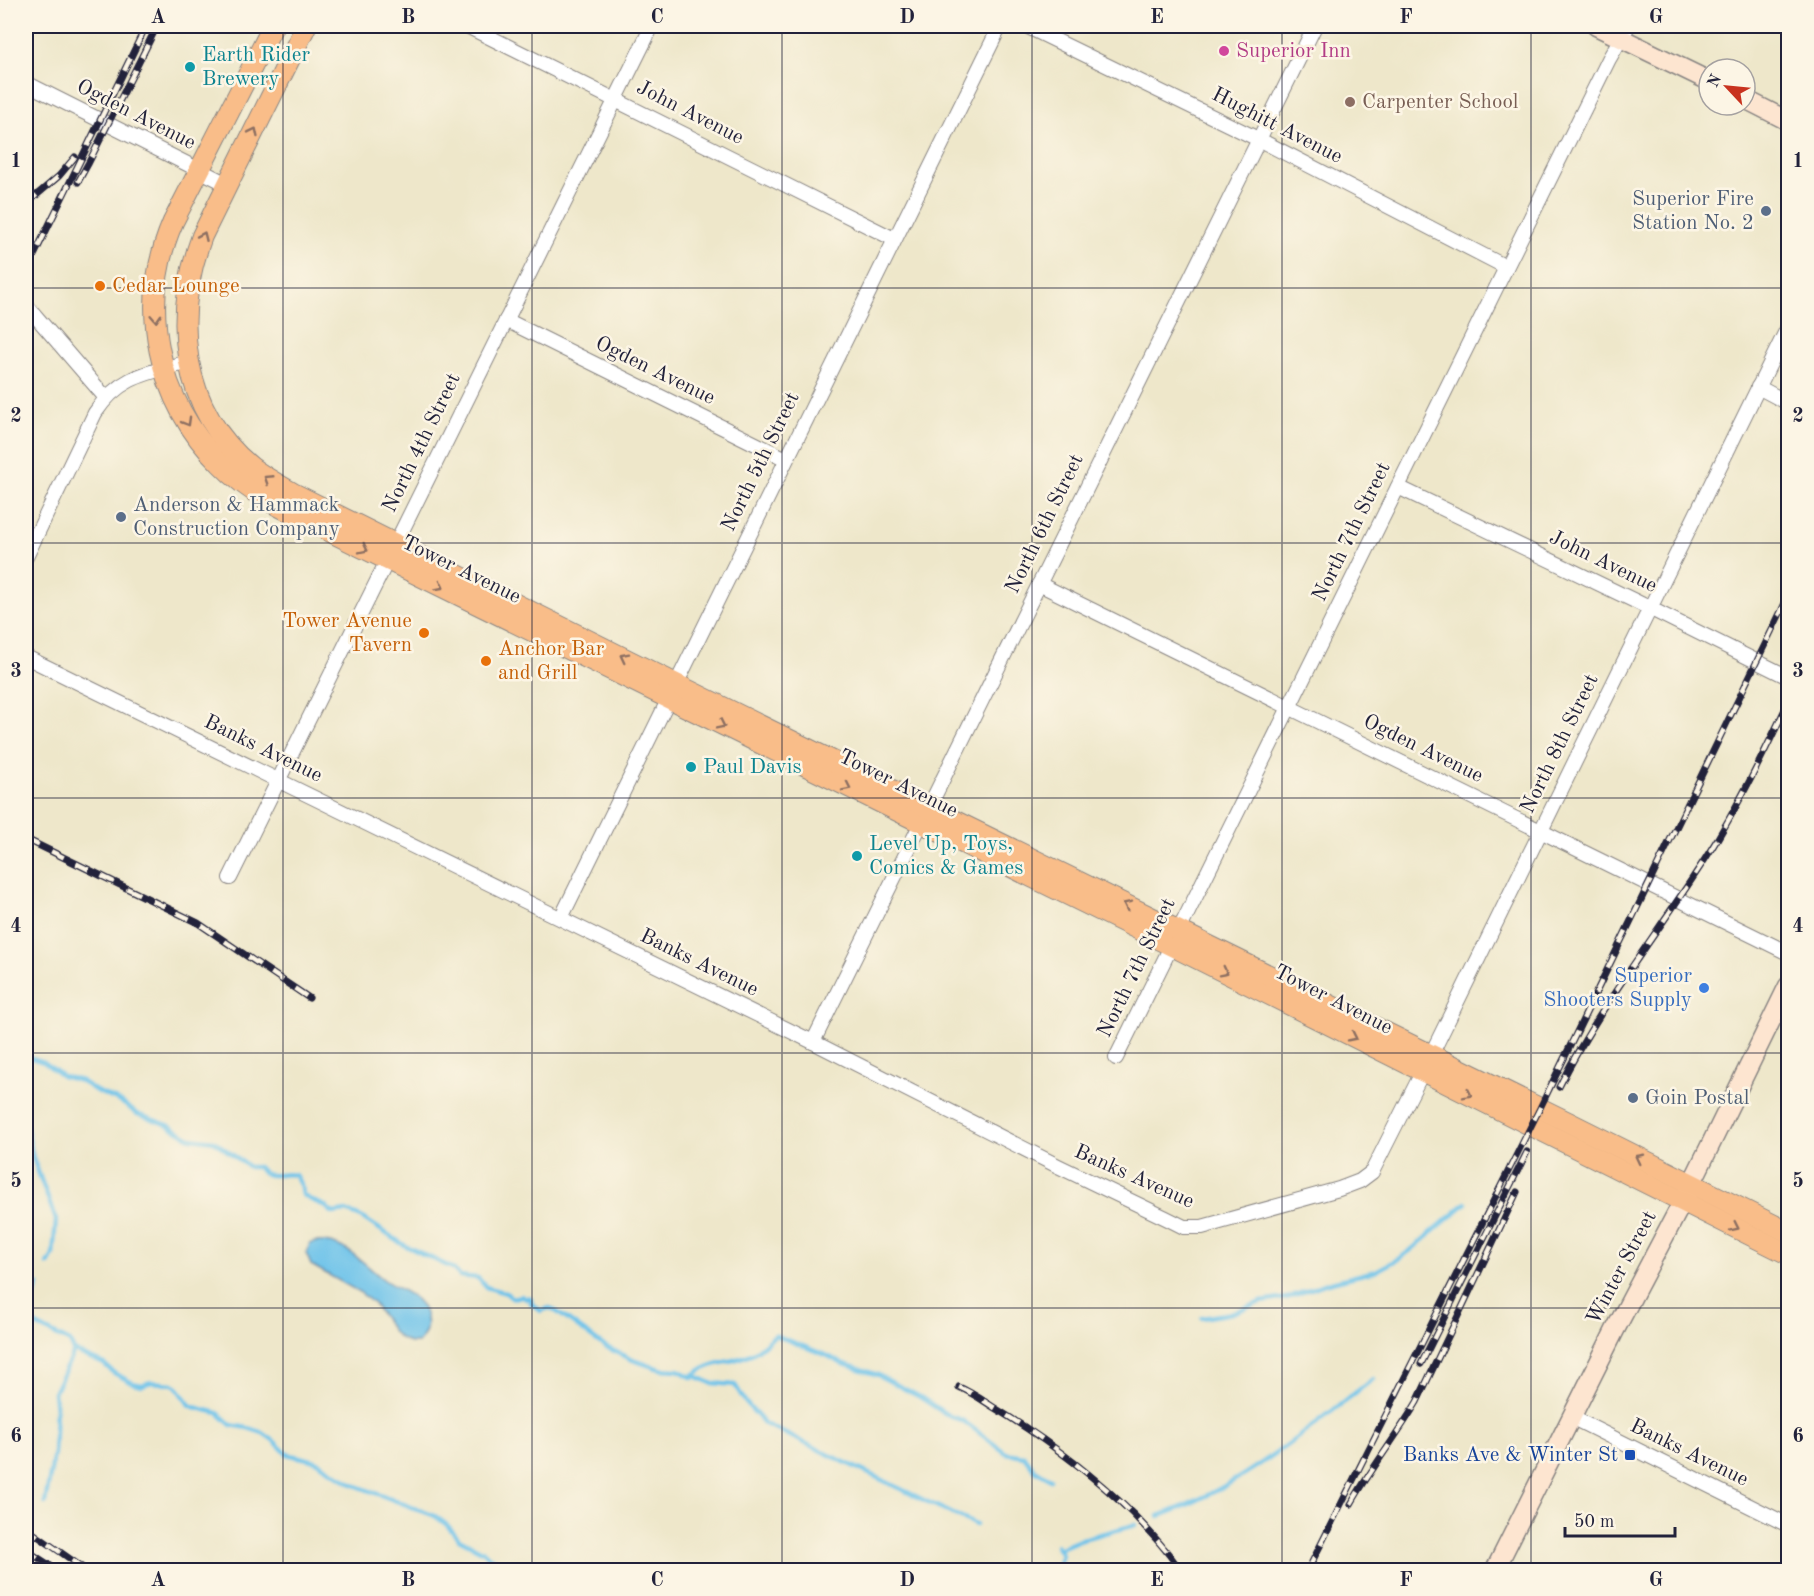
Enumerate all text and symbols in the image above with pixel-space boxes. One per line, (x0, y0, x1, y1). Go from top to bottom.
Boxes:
text: A (150, 8, 166, 28)
text: B (401, 8, 415, 28)
text: C (650, 8, 664, 28)
text: D (899, 8, 915, 28)
text: E (1150, 8, 1164, 28)
text: F (1399, 8, 1413, 28)
text: G (1649, 8, 1663, 28)
place label: Superior Inn (1236, 41, 1351, 62)
marker: Superior Inn (1217, 44, 1231, 58)
place label: Earth Rider Brewery (202, 45, 310, 90)
north arrow (1697, 57, 1757, 117)
marker: Earth Rider Brewery (183, 60, 197, 74)
text: N (1705, 72, 1726, 90)
street label: Ogden Avenue (73, 76, 199, 154)
street label: John Avenue (633, 77, 747, 149)
street label: Hughitt Avenue (1208, 84, 1346, 168)
place label: Carpenter School (1362, 92, 1519, 113)
marker: Carpenter School (1343, 95, 1357, 109)
one-way arrow (247, 128, 258, 139)
text: 1 (10, 152, 22, 172)
text: 1 (1792, 152, 1804, 172)
place label: Superior Fire Station No. 2 (1632, 189, 1754, 234)
marker: Superior Fire Station No. 2 (1759, 204, 1773, 218)
one-way arrow (195, 232, 207, 243)
place label: Cedar Lounge (112, 276, 240, 297)
marker: Cedar Lounge (93, 279, 107, 293)
one-way arrow (149, 313, 162, 322)
street label: Ogden Avenue (592, 333, 718, 409)
street label: North 4th Street (379, 370, 465, 516)
street label: North 5th Street (718, 389, 804, 535)
text: 2 (10, 407, 22, 427)
text: 2 (1792, 407, 1804, 427)
one-way arrow (180, 416, 192, 426)
street label: North 6th Street (1002, 451, 1088, 597)
street label: North 7th Street (1309, 459, 1395, 605)
one-way arrow (264, 475, 275, 486)
place label: Anderson & Hammack Construction Company (133, 495, 340, 540)
marker: Anderson & Hammack Construction Company (114, 510, 128, 524)
street label: John Avenue (1546, 527, 1660, 597)
street label: Tower Avenue (398, 532, 524, 608)
one-way arrow (358, 541, 369, 553)
one-way arrow (433, 579, 444, 590)
place label: Tower Avenue Tavern (282, 611, 412, 656)
marker: Tower Avenue Tavern (417, 626, 431, 640)
place label: Anchor Bar and Grill (498, 639, 605, 684)
one-way arrow (619, 653, 630, 665)
marker: Anchor Bar and Grill (479, 654, 493, 668)
text: 3 (10, 662, 22, 682)
text: 3 (1792, 662, 1804, 682)
street label: North 8th Street (1517, 671, 1603, 817)
street label: Banks Avenue (201, 711, 325, 787)
street label: Ogden Avenue (1360, 711, 1486, 787)
one-way arrow (714, 717, 725, 729)
street label: Tower Avenue (835, 746, 961, 822)
place label: Paul Davis (703, 757, 802, 778)
marker: Paul Davis (684, 760, 698, 774)
one-way arrow (841, 779, 852, 791)
place label: Level Up, Toys, Comics & Games (869, 834, 1023, 879)
marker: Level Up, Toys, Comics & Games (850, 849, 864, 863)
street label: North 7th Street (1094, 895, 1180, 1041)
one-way arrow (1122, 900, 1133, 912)
text: 4 (10, 917, 22, 937)
text: 4 (1792, 917, 1804, 937)
street label: Banks Avenue (637, 925, 761, 1001)
street label: Tower Avenue (1270, 961, 1396, 1039)
one-way arrow (1218, 965, 1229, 977)
place label: Superior Shooters Supply (1543, 966, 1692, 1011)
marker: Superior Shooters Supply (1697, 981, 1711, 995)
one-way arrow (1346, 1030, 1357, 1041)
one-way arrow (1461, 1087, 1472, 1099)
place label: Goin Postal (1645, 1088, 1750, 1109)
marker: Goin Postal (1626, 1091, 1640, 1105)
street label: Banks Avenue (1071, 1141, 1197, 1213)
one-way arrow (1634, 1154, 1645, 1165)
text: 5 (10, 1171, 22, 1192)
text: 5 (1792, 1171, 1804, 1192)
street label: Winter Street (1583, 1208, 1661, 1328)
one-way arrow (1729, 1220, 1740, 1232)
street label: Banks Avenue (1627, 1415, 1751, 1491)
text: 6 (10, 1427, 22, 1447)
text: 6 (1792, 1427, 1804, 1447)
place label: Banks Ave & Winter St (1403, 1445, 1618, 1466)
marker: Banks Ave & Winter St (1623, 1448, 1637, 1462)
scale bar (1565, 1500, 1674, 1538)
text: 50 m (1574, 1513, 1614, 1531)
text: A (150, 1571, 166, 1591)
text: B (401, 1571, 415, 1591)
text: C (650, 1571, 664, 1591)
text: D (899, 1571, 915, 1591)
text: E (1150, 1571, 1164, 1591)
text: F (1399, 1571, 1413, 1591)
text: G (1649, 1571, 1663, 1591)

